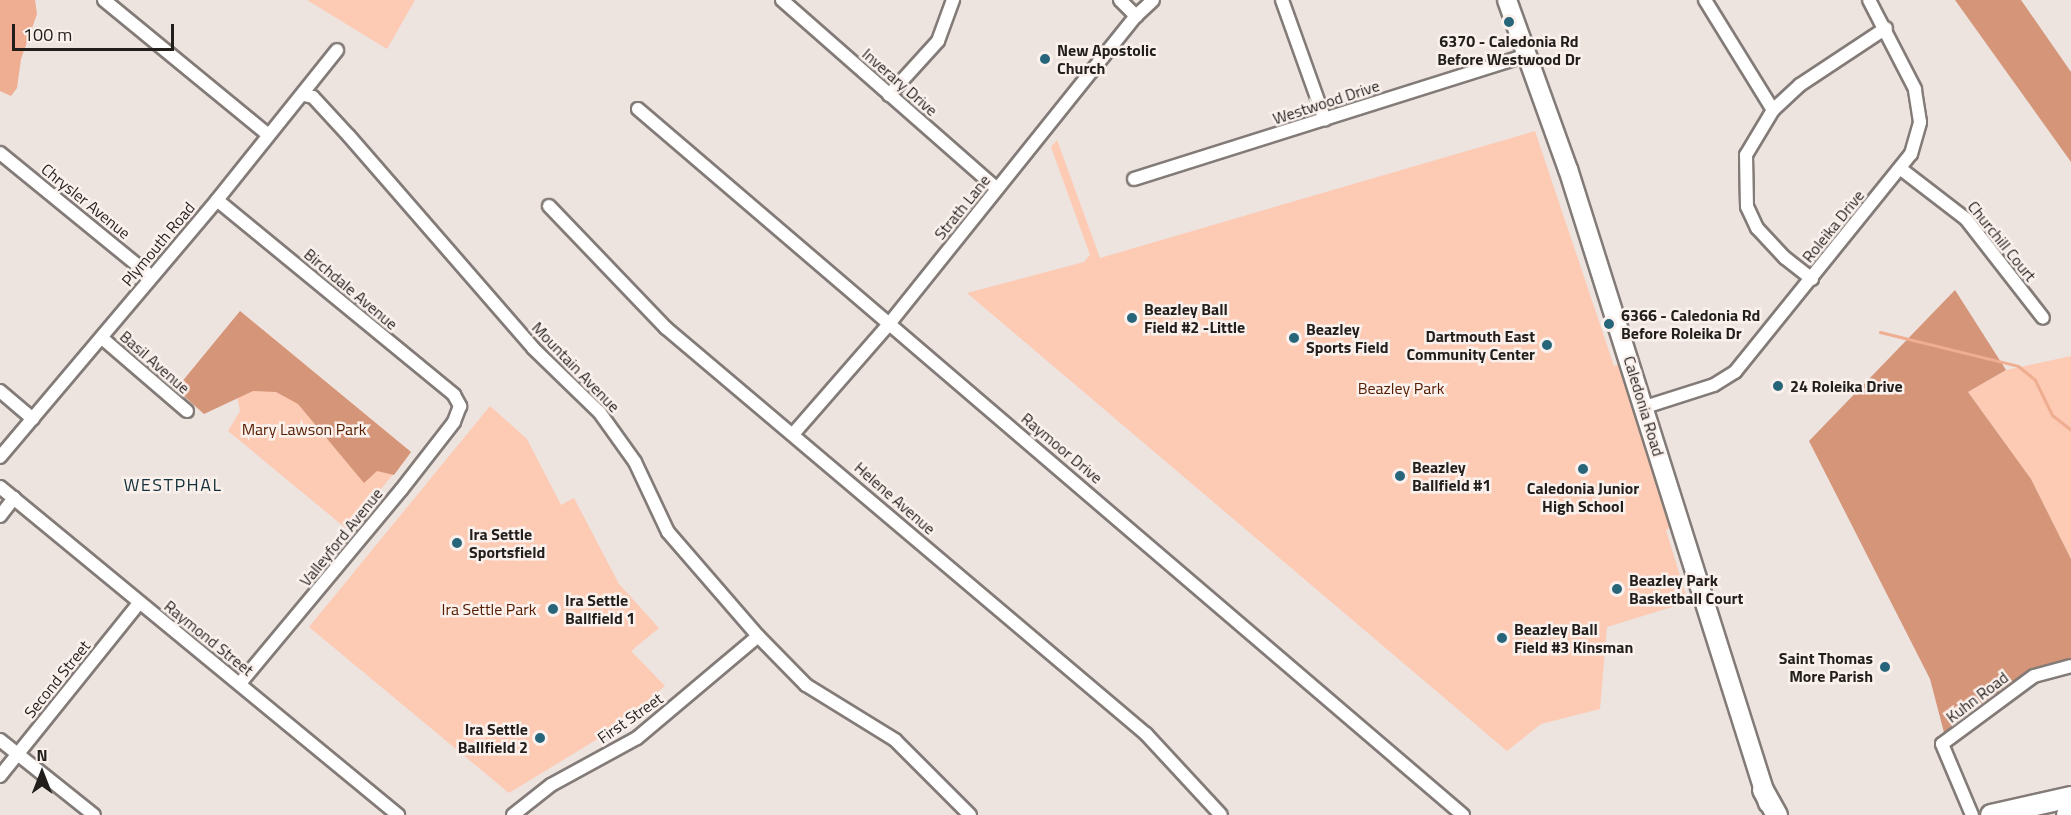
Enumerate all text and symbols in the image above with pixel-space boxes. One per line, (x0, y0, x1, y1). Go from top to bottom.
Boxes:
scale bar (15, 12, 177, 50)
marker: 6370 - Caledonia Rd Before Westwood Dr (1502, 15, 1516, 29)
text: 100 m (23, 21, 72, 48)
place label: 6370 - Caledonia Rd Before Westwood Dr (1437, 31, 1581, 69)
place label: New Apostolic Church (1057, 40, 1156, 78)
street label: Inverary Drive (858, 44, 942, 120)
marker: New Apostolic Church (1038, 52, 1052, 66)
street label: Westwood Drive (1270, 76, 1382, 128)
street label: Chrysler Avenue (38, 159, 134, 243)
street label: Strath Lane (930, 171, 994, 243)
street label: Roleika Drive (1798, 186, 1868, 266)
street label: Churchill Court (1964, 197, 2040, 285)
street label: Plymouth Road (117, 198, 199, 290)
street label: Birchdale Avenue (300, 244, 402, 334)
place label: Beazley Ball Field #2 -Little (1144, 299, 1245, 337)
place label: 6366 - Caledonia Rd Before Roleika Dr (1621, 305, 1760, 343)
marker: Beazley Ball Field #2 -Little (1125, 311, 1139, 325)
marker: 6366 - Caledonia Rd Before Roleika Dr (1602, 317, 1616, 331)
street label: Mountain Avenue (528, 318, 624, 416)
place label: Beazley Sports Field (1306, 319, 1389, 357)
place label: Dartmouth East Community Center (1406, 326, 1535, 364)
street label: Basil Avenue (116, 327, 194, 397)
marker: Beazley Sports Field (1287, 331, 1301, 345)
marker: Dartmouth East Community Center (1540, 338, 1554, 352)
street label: Caledonia Road (1620, 354, 1668, 458)
place label: 24 Roleika Drive (1790, 376, 1903, 396)
park label: Beazley Park (1358, 378, 1444, 398)
marker: 24 Roleika Drive (1771, 379, 1785, 393)
street label: Raymoor Drive (1018, 409, 1106, 487)
park label: Mary Lawson Park (242, 419, 366, 439)
place label: Beazley Ballfield #1 (1412, 457, 1491, 495)
street label: Helene Avenue (851, 458, 939, 538)
marker: Caledonia Junior High School (1576, 462, 1590, 476)
marker: Beazley Ballfield #1 (1393, 469, 1407, 483)
district label: WESTPHAL (123, 474, 223, 496)
place label: Caledonia Junior High School (1527, 478, 1639, 516)
street label: Valleyford Avenue (295, 484, 387, 590)
place label: Ira Settle Sportsfield (469, 524, 545, 562)
marker: Ira Settle Sportsfield (450, 536, 464, 550)
place label: Beazley Park Basketball Court (1629, 570, 1743, 608)
marker: Beazley Park Basketball Court (1610, 582, 1624, 596)
place label: Ira Settle Ballfield 1 (565, 590, 635, 628)
street label: Raymond Street (161, 596, 257, 680)
park label: Ira Settle Park (442, 599, 536, 619)
marker: Ira Settle Ballfield 1 (546, 602, 560, 616)
place label: Beazley Ball Field #3 Kinsman (1514, 619, 1633, 657)
marker: Beazley Ball Field #3 Kinsman (1495, 631, 1509, 645)
street label: Second Street (20, 636, 94, 722)
place label: Saint Thomas More Parish (1779, 648, 1873, 686)
marker: Saint Thomas More Parish (1878, 660, 1892, 674)
street label: Kuhn Road (1942, 667, 2012, 727)
street label: First Street (594, 689, 666, 747)
place label: Ira Settle Ballfield 2 (458, 719, 528, 757)
marker: Ira Settle Ballfield 2 (533, 731, 547, 745)
north arrow (12, 743, 72, 803)
text: N (36, 743, 48, 767)

